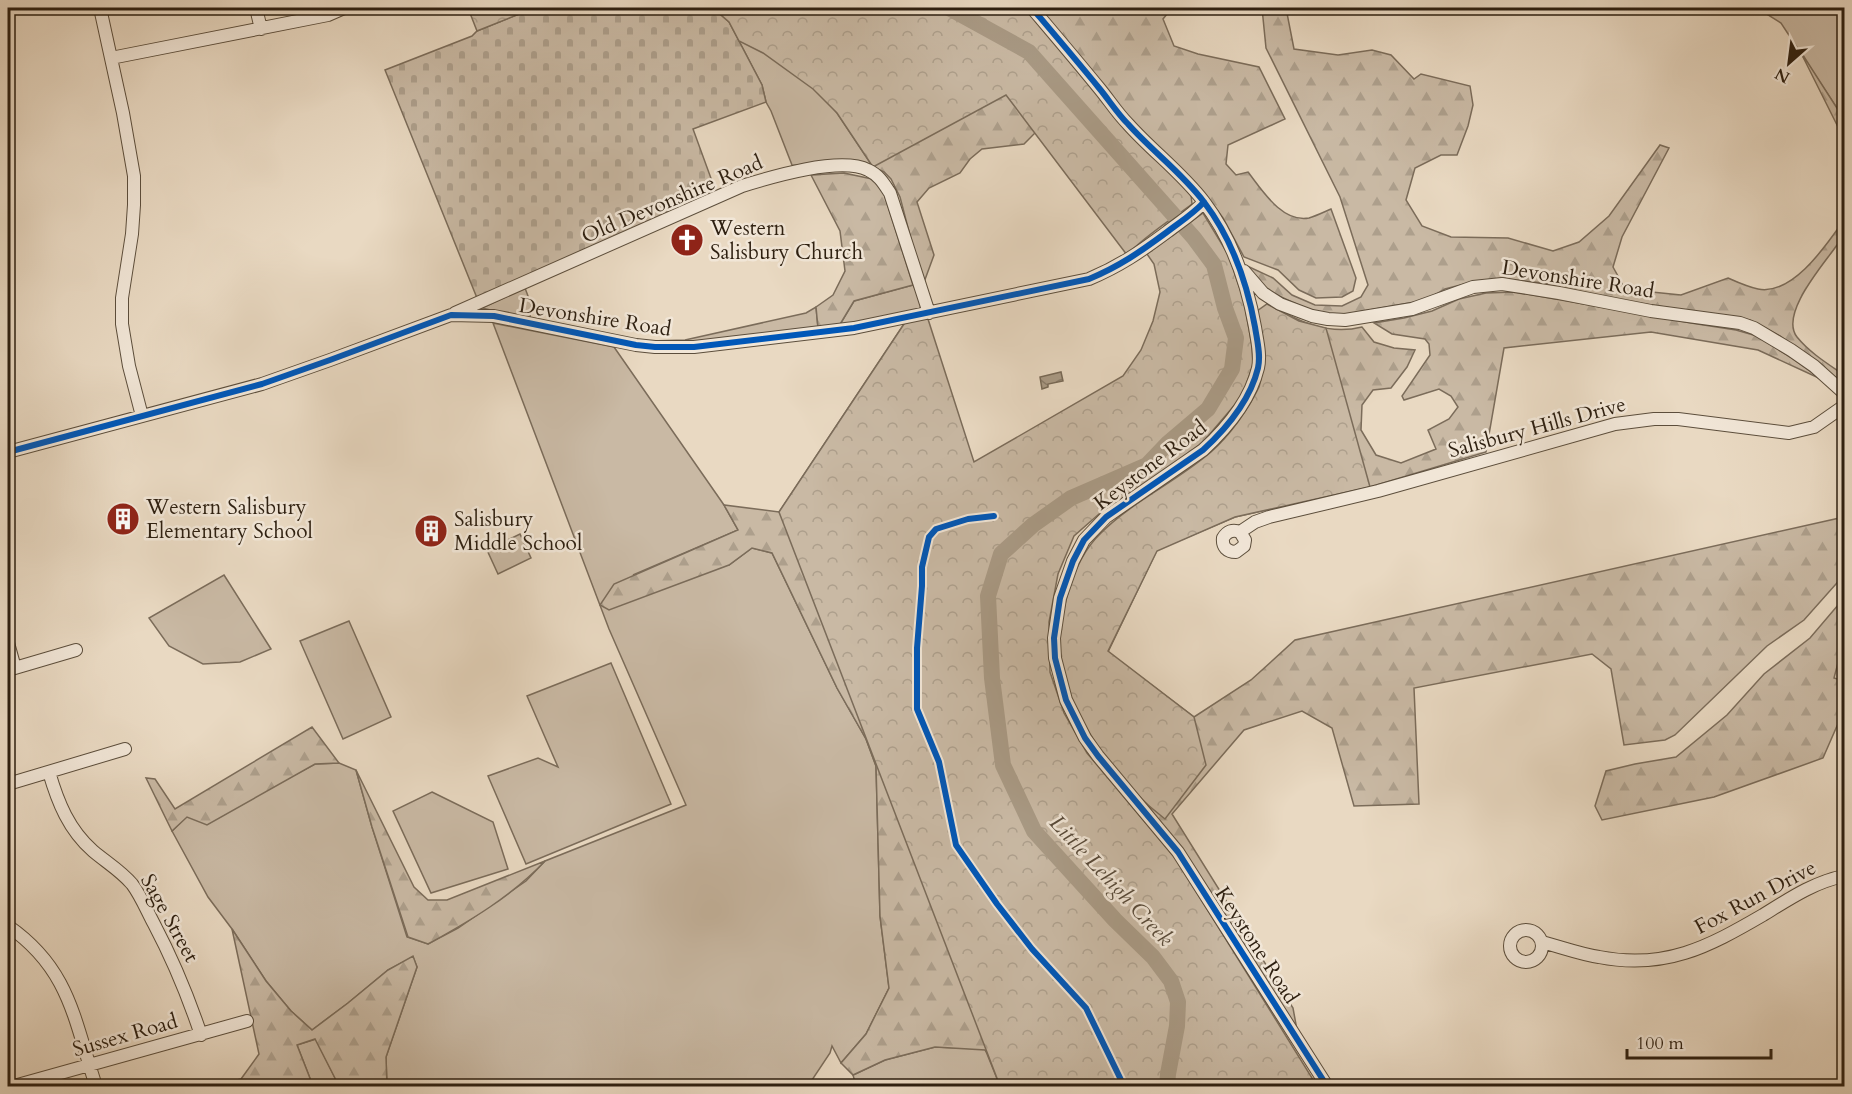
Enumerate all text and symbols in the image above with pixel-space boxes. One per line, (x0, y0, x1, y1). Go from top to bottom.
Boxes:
north arrow (1759, 33, 1819, 93)
text: N (1771, 62, 1794, 88)
street label: Old Devonshire Road (577, 148, 767, 251)
place label: Western Salisbury Church (709, 214, 863, 267)
church icon: Western Salisbury Church (669, 222, 705, 258)
street label: Devonshire Road (1500, 253, 1656, 306)
street label: Devonshire Road (517, 291, 673, 344)
street label: Salisbury Hills Drive (1445, 390, 1629, 465)
street label: Keystone Road (1088, 413, 1213, 517)
place label: Western Salisbury Elementary School (145, 493, 313, 546)
building icon: Western Salisbury Elementary School (105, 501, 141, 537)
place label: Salisbury Middle School (454, 505, 582, 558)
building icon: Salisbury Middle School (413, 513, 449, 549)
water label: Little Lehigh Creek (1043, 809, 1180, 953)
street label: Fox Run Drive (1689, 853, 1821, 942)
street label: Sage Street (133, 869, 206, 968)
street label: Keystone Road (1208, 881, 1305, 1010)
street label: Sussex Road (69, 1007, 181, 1064)
scale bar (1627, 1022, 1771, 1060)
text: 100 m (1636, 1031, 1684, 1056)

